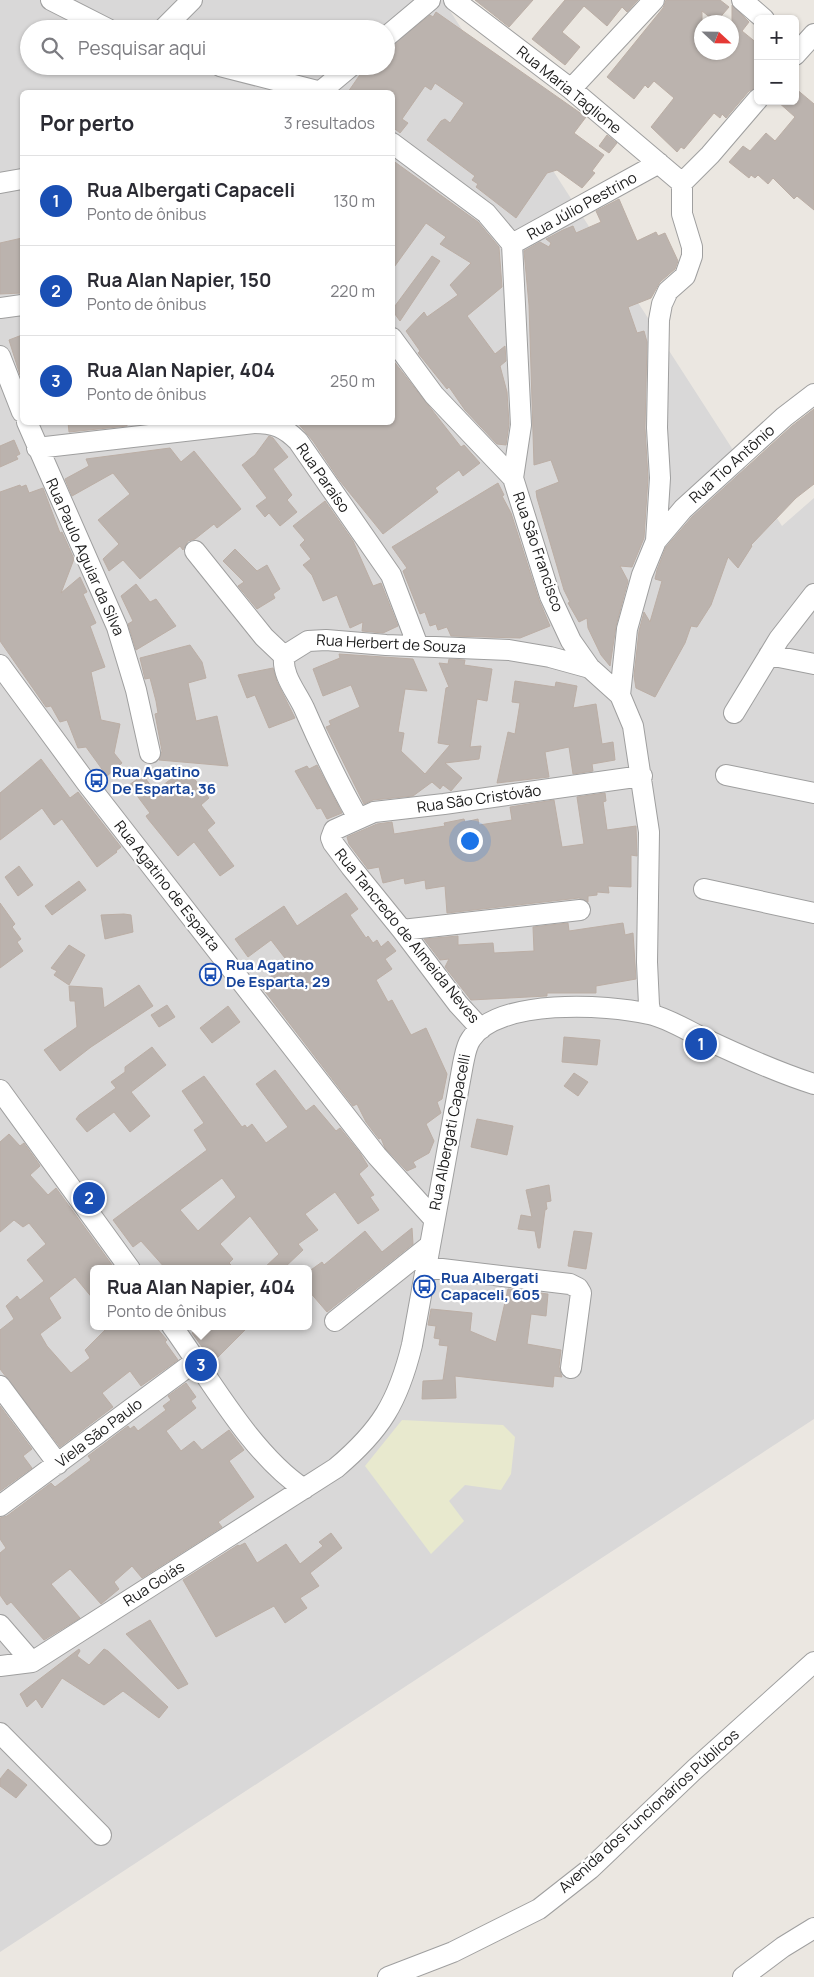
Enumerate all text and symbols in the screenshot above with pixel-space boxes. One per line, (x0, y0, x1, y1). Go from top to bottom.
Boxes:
north arrow (694, 15, 739, 60)
map controls (754, 15, 799, 105)
button: + (754, 15, 799, 60)
search box (20, 20, 395, 75)
icon: search (38, 34, 66, 62)
text: Pesquisar aqui (78, 35, 206, 61)
street label: Rua Maria Taglione (512, 41, 626, 139)
button: − (754, 60, 799, 105)
text: Por perto (40, 109, 134, 137)
text: 3 resultados (284, 112, 375, 134)
street label: Rua Júlio Pestrino (523, 167, 641, 245)
text: Rua Albergati Capaceli (87, 177, 295, 203)
text: 1 (52, 190, 60, 212)
text: 130 m (333, 190, 375, 212)
text: Ponto de ônibus (87, 203, 206, 225)
text: Rua Alan Napier, 150 (87, 267, 272, 293)
text: 2 (51, 280, 61, 302)
text: 220 m (330, 280, 375, 302)
text: Ponto de ônibus (87, 293, 206, 315)
text: Rua Alan Napier, 404 (87, 357, 275, 383)
text: 3 (51, 370, 61, 392)
text: 250 m (330, 370, 375, 392)
text: Ponto de ônibus (87, 383, 206, 405)
street label: Rua Tio Antônio (684, 420, 779, 508)
street label: Rua Paraíso (292, 439, 355, 517)
street label: Rua Paulo Aguiar da Silva (41, 475, 130, 639)
street label: Rua São Francisco (508, 489, 569, 615)
street label: Rua Herbert de Souza (316, 629, 466, 658)
place label: Rua Agatino De Esparta, 36 (112, 761, 216, 799)
bus stop icon: Rua Agatino De Esparta, 36 (84, 769, 108, 793)
street label: Rua São Cristóvão (415, 779, 543, 818)
street label: Rua Agatino de Esparta (110, 816, 225, 955)
your location (457, 828, 483, 854)
street label: Rua Tancredo de Almeida Neves (330, 844, 485, 1028)
place label: Rua Agatino De Esparta, 29 (226, 954, 330, 992)
bus stop icon: Rua Agatino De Esparta, 29 (198, 962, 222, 986)
pin: 1 (685, 1025, 717, 1063)
street label: Rua Albergati Capacelli (424, 1052, 475, 1212)
pin: 2 (73, 1179, 105, 1217)
popup (90, 1265, 312, 1330)
place label: Rua Albergati Capaceli, 605 (441, 1267, 540, 1305)
text: Rua Alan Napier, 404 (107, 1274, 295, 1300)
bus stop icon: Rua Albergati Capaceli, 605 (413, 1275, 437, 1299)
text: Ponto de ônibus (107, 1300, 226, 1322)
pin: 3 (185, 1346, 217, 1384)
street label: Viela São Paulo (51, 1393, 147, 1472)
street label: Rua Goiás (119, 1556, 188, 1611)
street label: Avenida dos Funcionários Públicos (554, 1724, 744, 1897)

